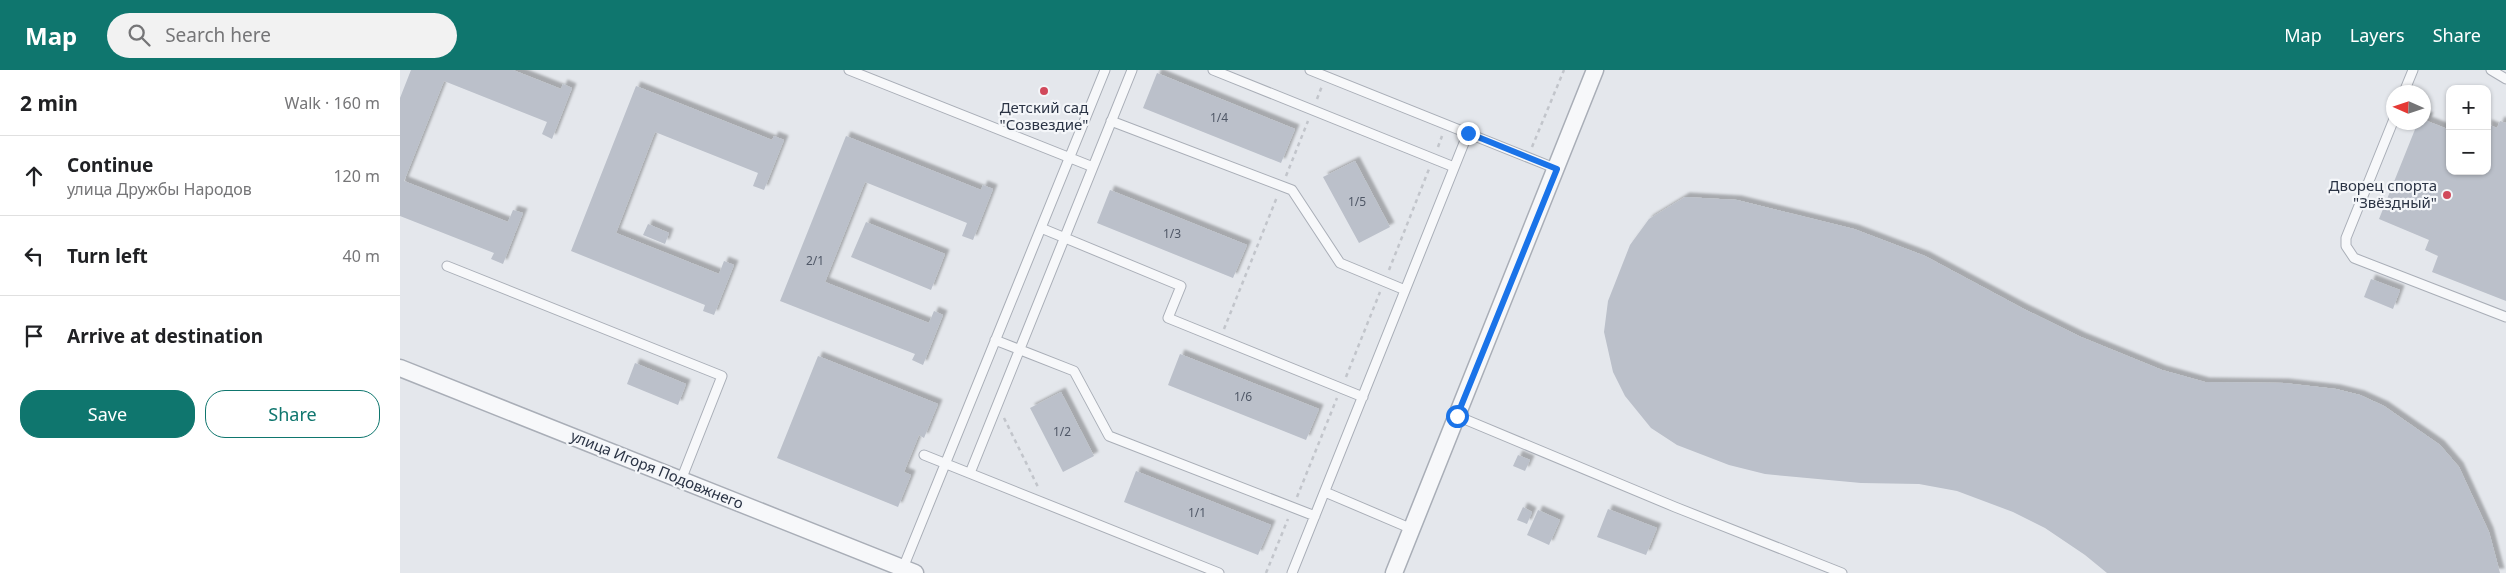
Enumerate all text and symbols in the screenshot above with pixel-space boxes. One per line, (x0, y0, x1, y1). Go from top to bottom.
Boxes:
search box (107, 13, 457, 58)
text: Map (25, 19, 77, 52)
icon: search (125, 21, 153, 49)
text: Search here (165, 22, 271, 48)
text: Map (2284, 23, 2322, 47)
text: Layers (2350, 23, 2405, 47)
text: Share (2433, 23, 2481, 47)
marker: Детский сад "Созвездие" (1038, 85, 1050, 97)
north arrow (2386, 85, 2431, 130)
map controls (2446, 85, 2491, 175)
button: + (2446, 85, 2491, 130)
text: 2 min (20, 89, 78, 117)
text: Walk · 160 m (285, 92, 380, 114)
place label: Детский сад "Созвездие" (1000, 97, 1088, 134)
house number: 1/4 (1210, 109, 1228, 126)
route end (1457, 122, 1480, 145)
button: − (2446, 130, 2491, 175)
text: Continue (67, 152, 153, 178)
icon: ahead (20, 162, 48, 190)
text: 120 m (333, 165, 380, 187)
place label: Дворец спорта "Звёздный" (2329, 175, 2437, 212)
text: улица Дружбы Народов (67, 178, 252, 200)
marker: Дворец спорта "Звёздный" (2441, 189, 2453, 201)
house number: 1/5 (1348, 193, 1366, 210)
house number: 1/3 (1163, 225, 1181, 242)
icon: left (20, 242, 48, 270)
text: Turn left (67, 243, 148, 269)
text: 40 m (343, 245, 380, 267)
house number: 2/1 (806, 252, 824, 269)
icon: arrive (20, 322, 48, 350)
text: Arrive at destination (67, 323, 263, 349)
house number: 1/6 (1234, 388, 1252, 405)
button: Save (20, 390, 195, 438)
button: Share (205, 390, 380, 438)
route start (1446, 405, 1469, 428)
house number: 1/2 (1053, 423, 1071, 440)
street label: улица Игоря Подовжнего (568, 425, 747, 513)
house number: 1/1 (1188, 504, 1206, 521)

